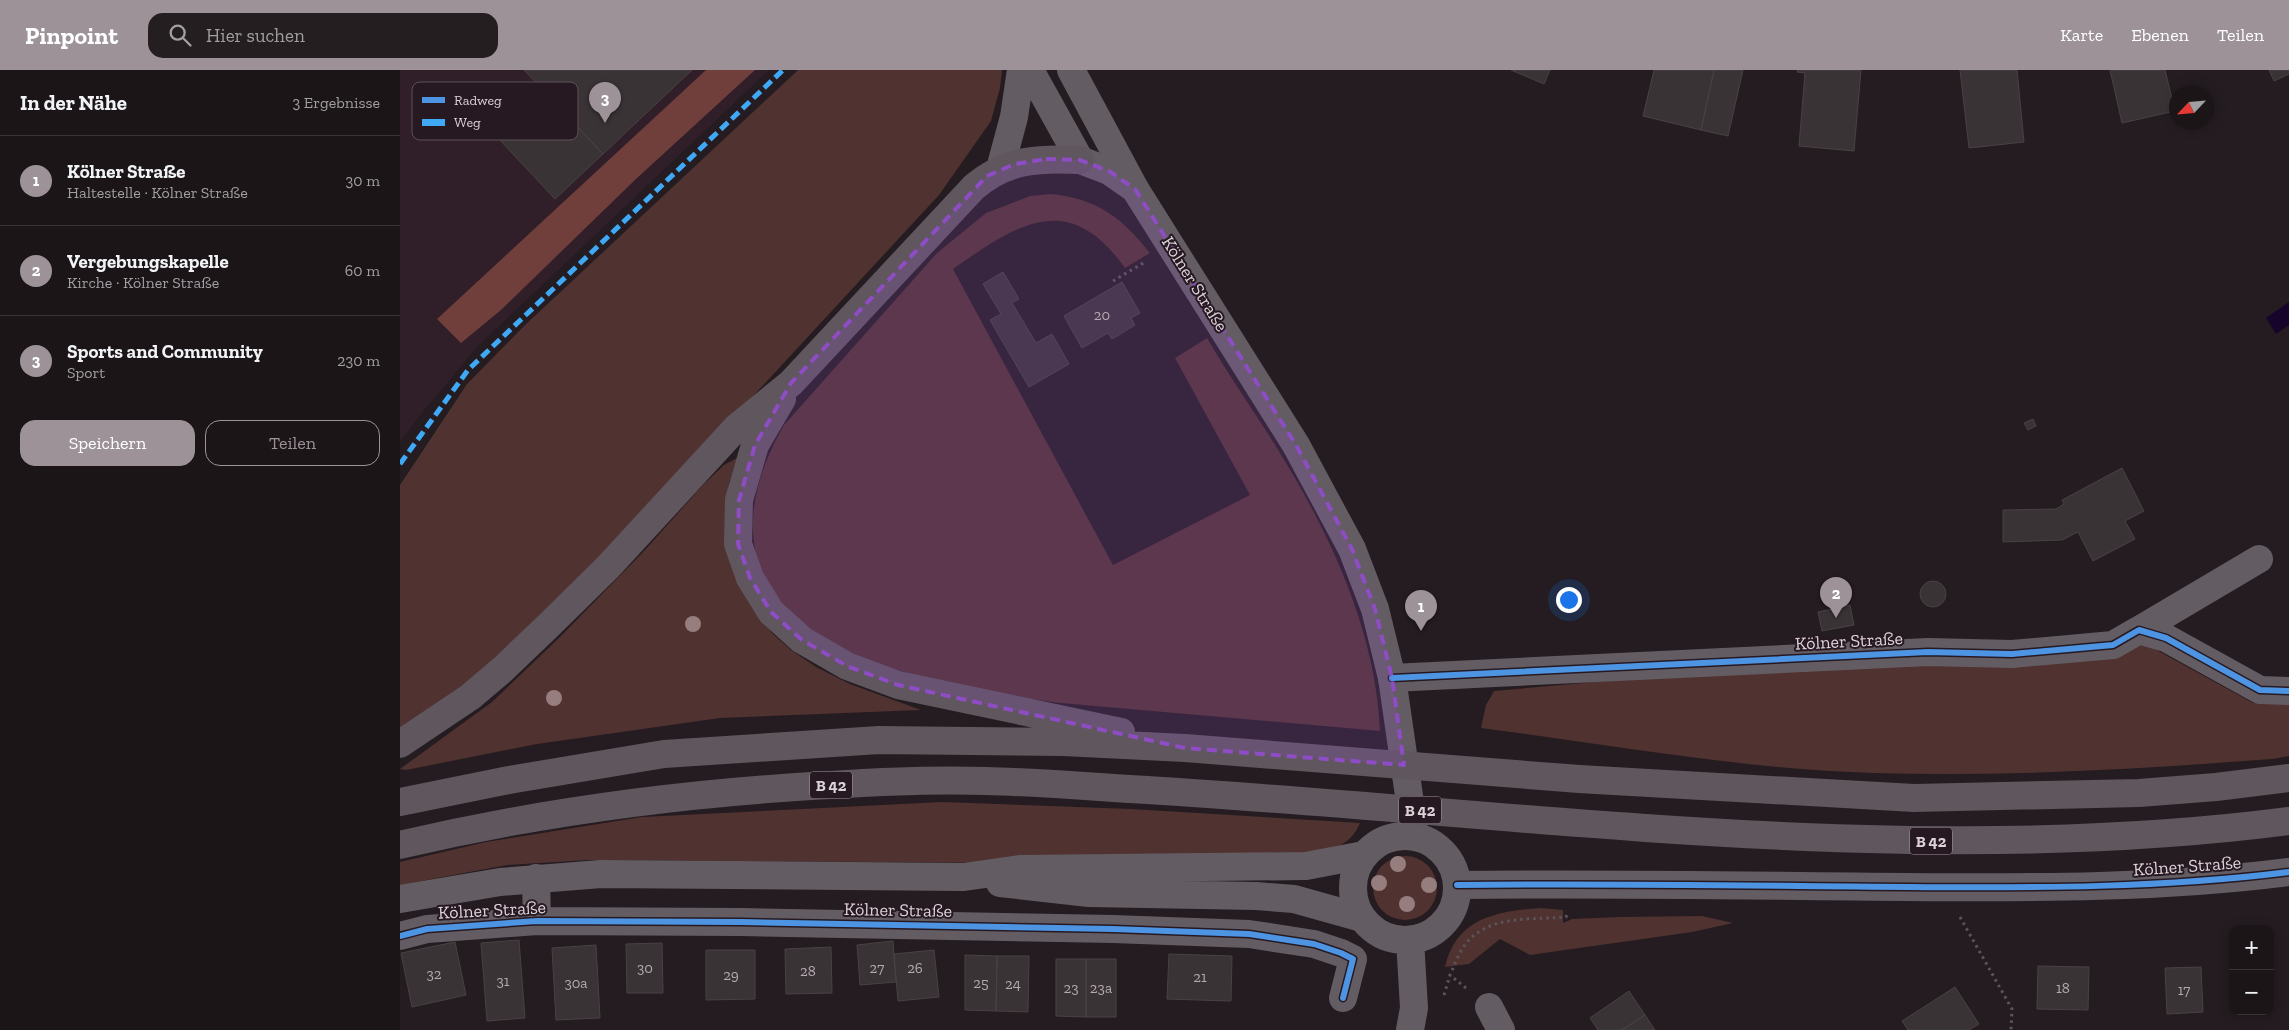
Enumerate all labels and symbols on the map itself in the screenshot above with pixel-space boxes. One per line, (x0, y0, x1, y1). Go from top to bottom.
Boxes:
legend (412, 82, 578, 140)
pin: 3 (589, 82, 621, 123)
north arrow (2169, 85, 2214, 130)
text: Radweg (454, 92, 502, 109)
text: Weg (454, 114, 481, 131)
street label: Kölner Straße (1157, 232, 1233, 336)
house number: 20 (1094, 306, 1110, 324)
pin: 2 (1820, 577, 1852, 618)
your location (1556, 587, 1582, 613)
pin: 1 (1405, 590, 1437, 631)
street label: Kölner Straße (1794, 627, 1904, 655)
road number: B 42 (810, 772, 852, 798)
road number: B 42 (1399, 796, 1441, 824)
road number: B 42 (1910, 828, 1952, 854)
street label: Kölner Straße (2132, 851, 2242, 881)
street label: Kölner Straße (437, 896, 547, 924)
street label: Kölner Straße (844, 898, 952, 922)
house number: 30 (637, 959, 653, 977)
house number: 27 (870, 959, 884, 977)
house number: 26 (907, 959, 923, 977)
house number: 28 (800, 962, 816, 980)
house number: 32 (426, 965, 442, 983)
house number: 29 (723, 966, 739, 984)
house number: 21 (1193, 968, 1207, 986)
house number: 31 (496, 972, 510, 990)
house number: 30a (564, 974, 588, 992)
house number: 25 (973, 974, 989, 992)
house number: 24 (1005, 975, 1021, 993)
house number: 23 (1063, 979, 1079, 997)
house number: 23a (1090, 979, 1112, 997)
house number: 18 (2056, 979, 2070, 997)
house number: 17 (2178, 981, 2190, 999)

